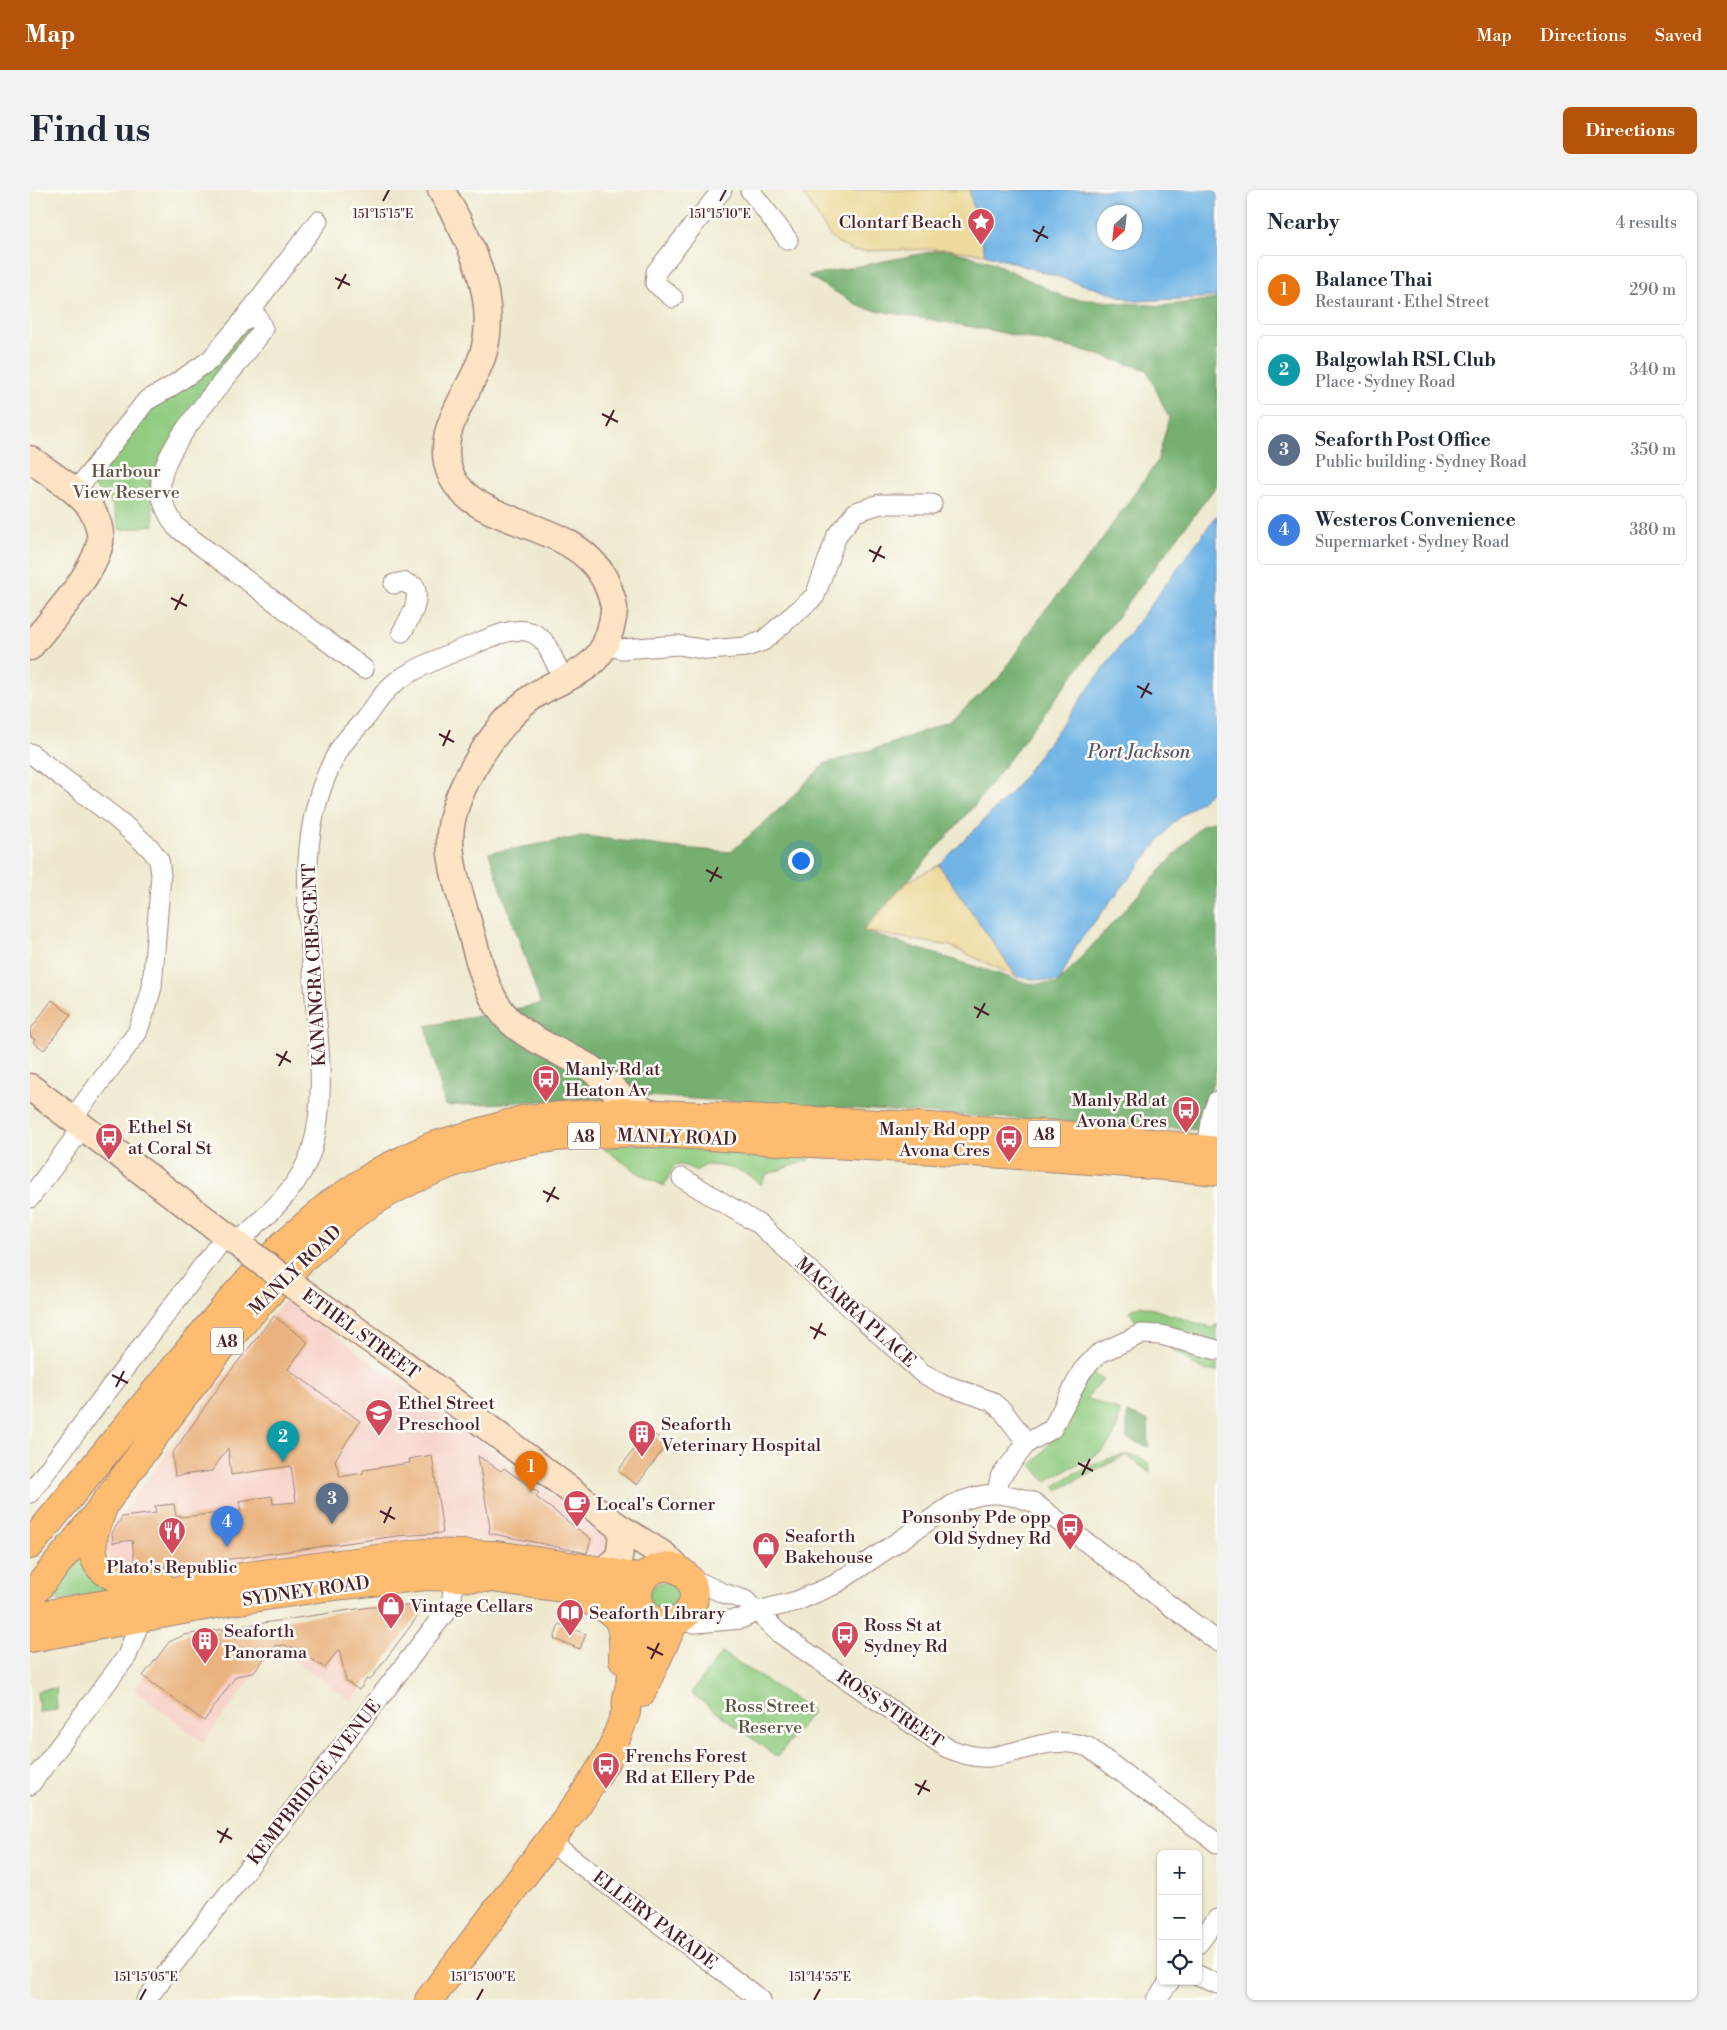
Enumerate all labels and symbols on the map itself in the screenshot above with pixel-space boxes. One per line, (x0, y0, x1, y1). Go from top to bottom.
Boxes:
north arrow (1097, 205, 1142, 250)
text: 151°15'15"E (353, 207, 413, 222)
text: 151°15'10"E (689, 207, 751, 222)
place icon: Clontarf Beach (966, 207, 996, 246)
place label: Clontarf Beach (839, 211, 962, 234)
park label: Harbour View Reserve (71, 460, 180, 504)
water label: Port Jackson (1087, 740, 1191, 764)
your location (788, 848, 814, 874)
street label: KANANGRA CRESCENT (298, 862, 331, 1067)
place label: Manly Rd at Heaton Av (565, 1058, 661, 1102)
bus stop icon: Manly Rd at Heaton Av (531, 1064, 561, 1103)
place label: Manly Rd at Avona Cres (1072, 1089, 1168, 1133)
bus stop icon: Manly Rd at Avona Cres (1171, 1095, 1201, 1134)
place label: Ethel St at Coral St (128, 1116, 213, 1160)
place label: Manly Rd opp Avona Cres (879, 1118, 990, 1162)
road number: A8 (1028, 1121, 1060, 1148)
bus stop icon: Ethel St at Coral St (94, 1122, 124, 1161)
road number: A8 (568, 1122, 600, 1149)
street label: MANLY ROAD (617, 1124, 737, 1151)
bus stop icon: Manly Rd opp Avona Cres (994, 1124, 1024, 1163)
street label: MANLY ROAD (244, 1220, 347, 1320)
street label: MAGARRA PLACE (791, 1252, 921, 1372)
street label: ETHEL STREET (297, 1284, 424, 1385)
road number: A8 (211, 1328, 243, 1354)
place label: Ethel Street Preschool (398, 1392, 495, 1436)
school or university icon: Ethel Street Preschool (364, 1398, 394, 1437)
place label: Seaforth Veterinary Hospital (660, 1413, 822, 1457)
building icon: Seaforth Veterinary Hospital (627, 1419, 657, 1458)
pin: 2 (267, 1421, 299, 1462)
pin: 1 (515, 1451, 547, 1492)
pin: 3 (316, 1483, 348, 1524)
cafe icon: Local's Corner (562, 1489, 592, 1528)
place label: Local's Corner (596, 1493, 716, 1516)
pin: 4 (211, 1506, 243, 1547)
place label: Ponsonby Pde opp Old Sydney Rd (902, 1506, 1052, 1550)
bus stop icon: Ponsonby Pde opp Old Sydney Rd (1055, 1512, 1085, 1551)
restaurant icon: Plato's Republic (157, 1516, 187, 1555)
place label: Seaforth Bakehouse (784, 1525, 873, 1569)
shop icon: Seaforth Bakehouse (751, 1531, 781, 1570)
place label: Plato's Republic (106, 1556, 238, 1579)
street label: SYDNEY ROAD (241, 1571, 371, 1612)
shop icon: Vintage Cellars (376, 1591, 406, 1630)
place label: Vintage Cellars (409, 1595, 533, 1618)
library icon: Seaforth Library (555, 1598, 585, 1637)
place label: Seaforth Library (589, 1602, 725, 1625)
place label: Ross St at Sydney Rd (864, 1614, 948, 1658)
place label: Seaforth Panorama (224, 1620, 308, 1664)
bus stop icon: Ross St at Sydney Rd (830, 1620, 860, 1659)
building icon: Seaforth Panorama (190, 1626, 220, 1665)
street label: ROSS STREET (832, 1665, 948, 1754)
street label: KEMPBRIDGE AVENUE (243, 1695, 386, 1870)
park label: Ross Street Reserve (725, 1695, 816, 1739)
place label: Frenchs Forest Rd at Ellery Pde (625, 1745, 755, 1789)
bus stop icon: Frenchs Forest Rd at Ellery Pde (591, 1751, 621, 1790)
street label: ELLERY PARADE (588, 1866, 722, 1975)
text: 151°15'05"E (114, 1970, 178, 1985)
text: 151°15'00"E (451, 1970, 515, 1985)
text: 151°14'55"E (789, 1970, 851, 1985)

